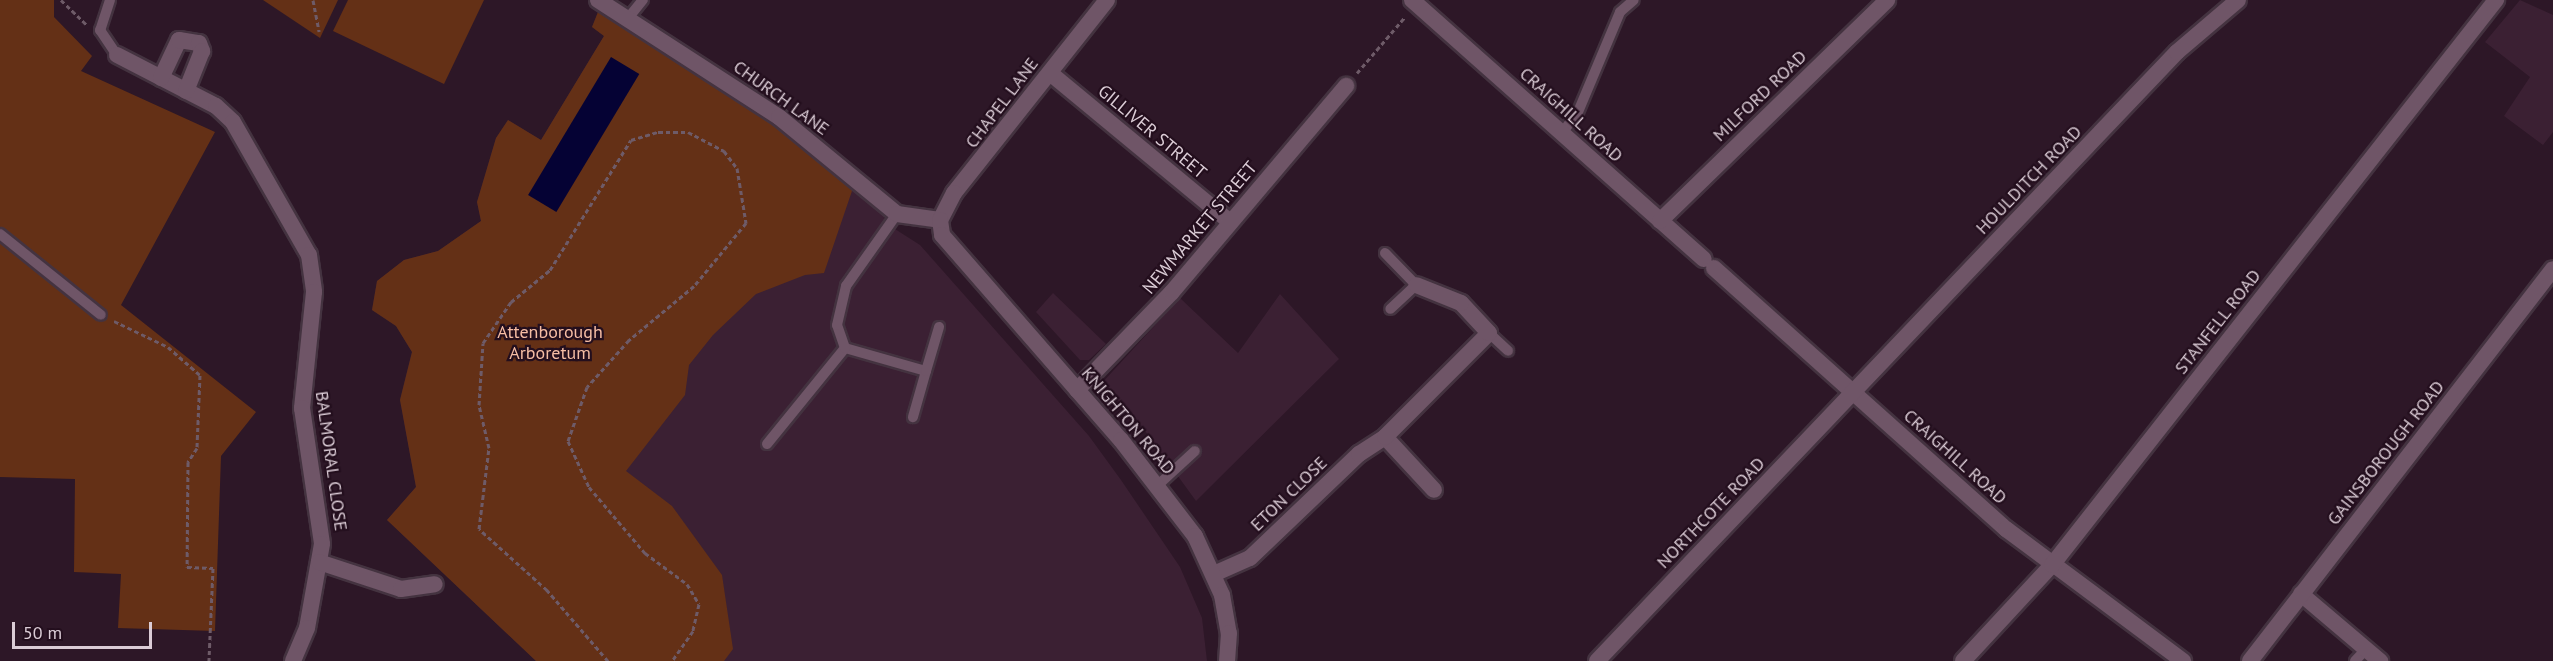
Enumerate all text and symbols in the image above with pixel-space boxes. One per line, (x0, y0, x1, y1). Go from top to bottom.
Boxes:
street label: MILFORD ROAD (1709, 46, 1811, 146)
street label: CHAPEL LANE (961, 53, 1043, 153)
street label: CHURCH LANE (729, 56, 833, 140)
street label: CRAIGHILL ROAD (1515, 63, 1627, 167)
street label: GILLIVER STREET (1093, 80, 1211, 184)
street label: HOULDITCH ROAD (1972, 121, 2086, 239)
street label: NEWMARKET STREET (1138, 157, 1262, 299)
street label: STANFELL ROAD (2170, 265, 2266, 379)
park label: Attenborough Arboretum (497, 322, 603, 364)
street label: KNIGHTON ROAD (1077, 363, 1179, 479)
street label: GAINSBOROUGH ROAD (2323, 377, 2449, 529)
street label: BALMORAL CLOSE (310, 389, 352, 533)
street label: CRAIGHILL ROAD (1899, 405, 2011, 509)
street label: ETON CLOSE (1246, 452, 1332, 536)
street label: NORTHCOTE ROAD (1653, 453, 1769, 573)
scale bar (15, 610, 154, 648)
text: 50 m (23, 621, 62, 644)

